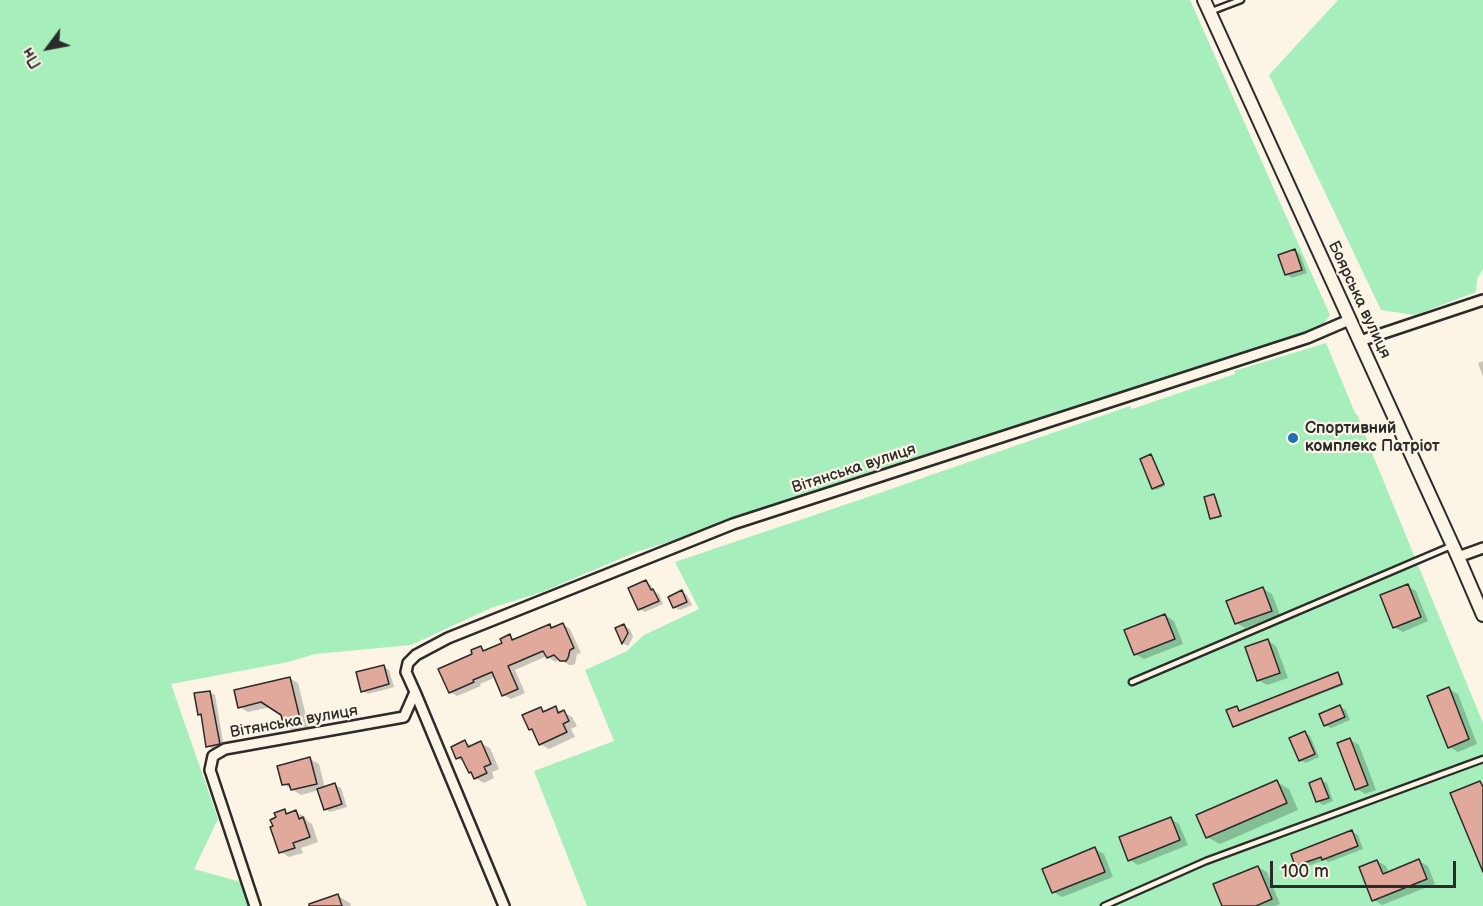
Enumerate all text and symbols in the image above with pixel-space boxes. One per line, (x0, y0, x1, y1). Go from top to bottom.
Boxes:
north arrow (18, 18, 78, 78)
text: Пн (19, 44, 46, 72)
street label: Боярська вулиця (1323, 238, 1395, 362)
place label: Спортивний комплекс Патріот (1305, 419, 1440, 457)
marker: Спортивний комплекс Патріот (1286, 431, 1300, 445)
street label: Вітянська вулиця (790, 440, 918, 498)
street label: Вітянська вулиця (229, 701, 359, 743)
scale bar (1273, 849, 1459, 887)
text: 100 m (1281, 861, 1329, 882)

